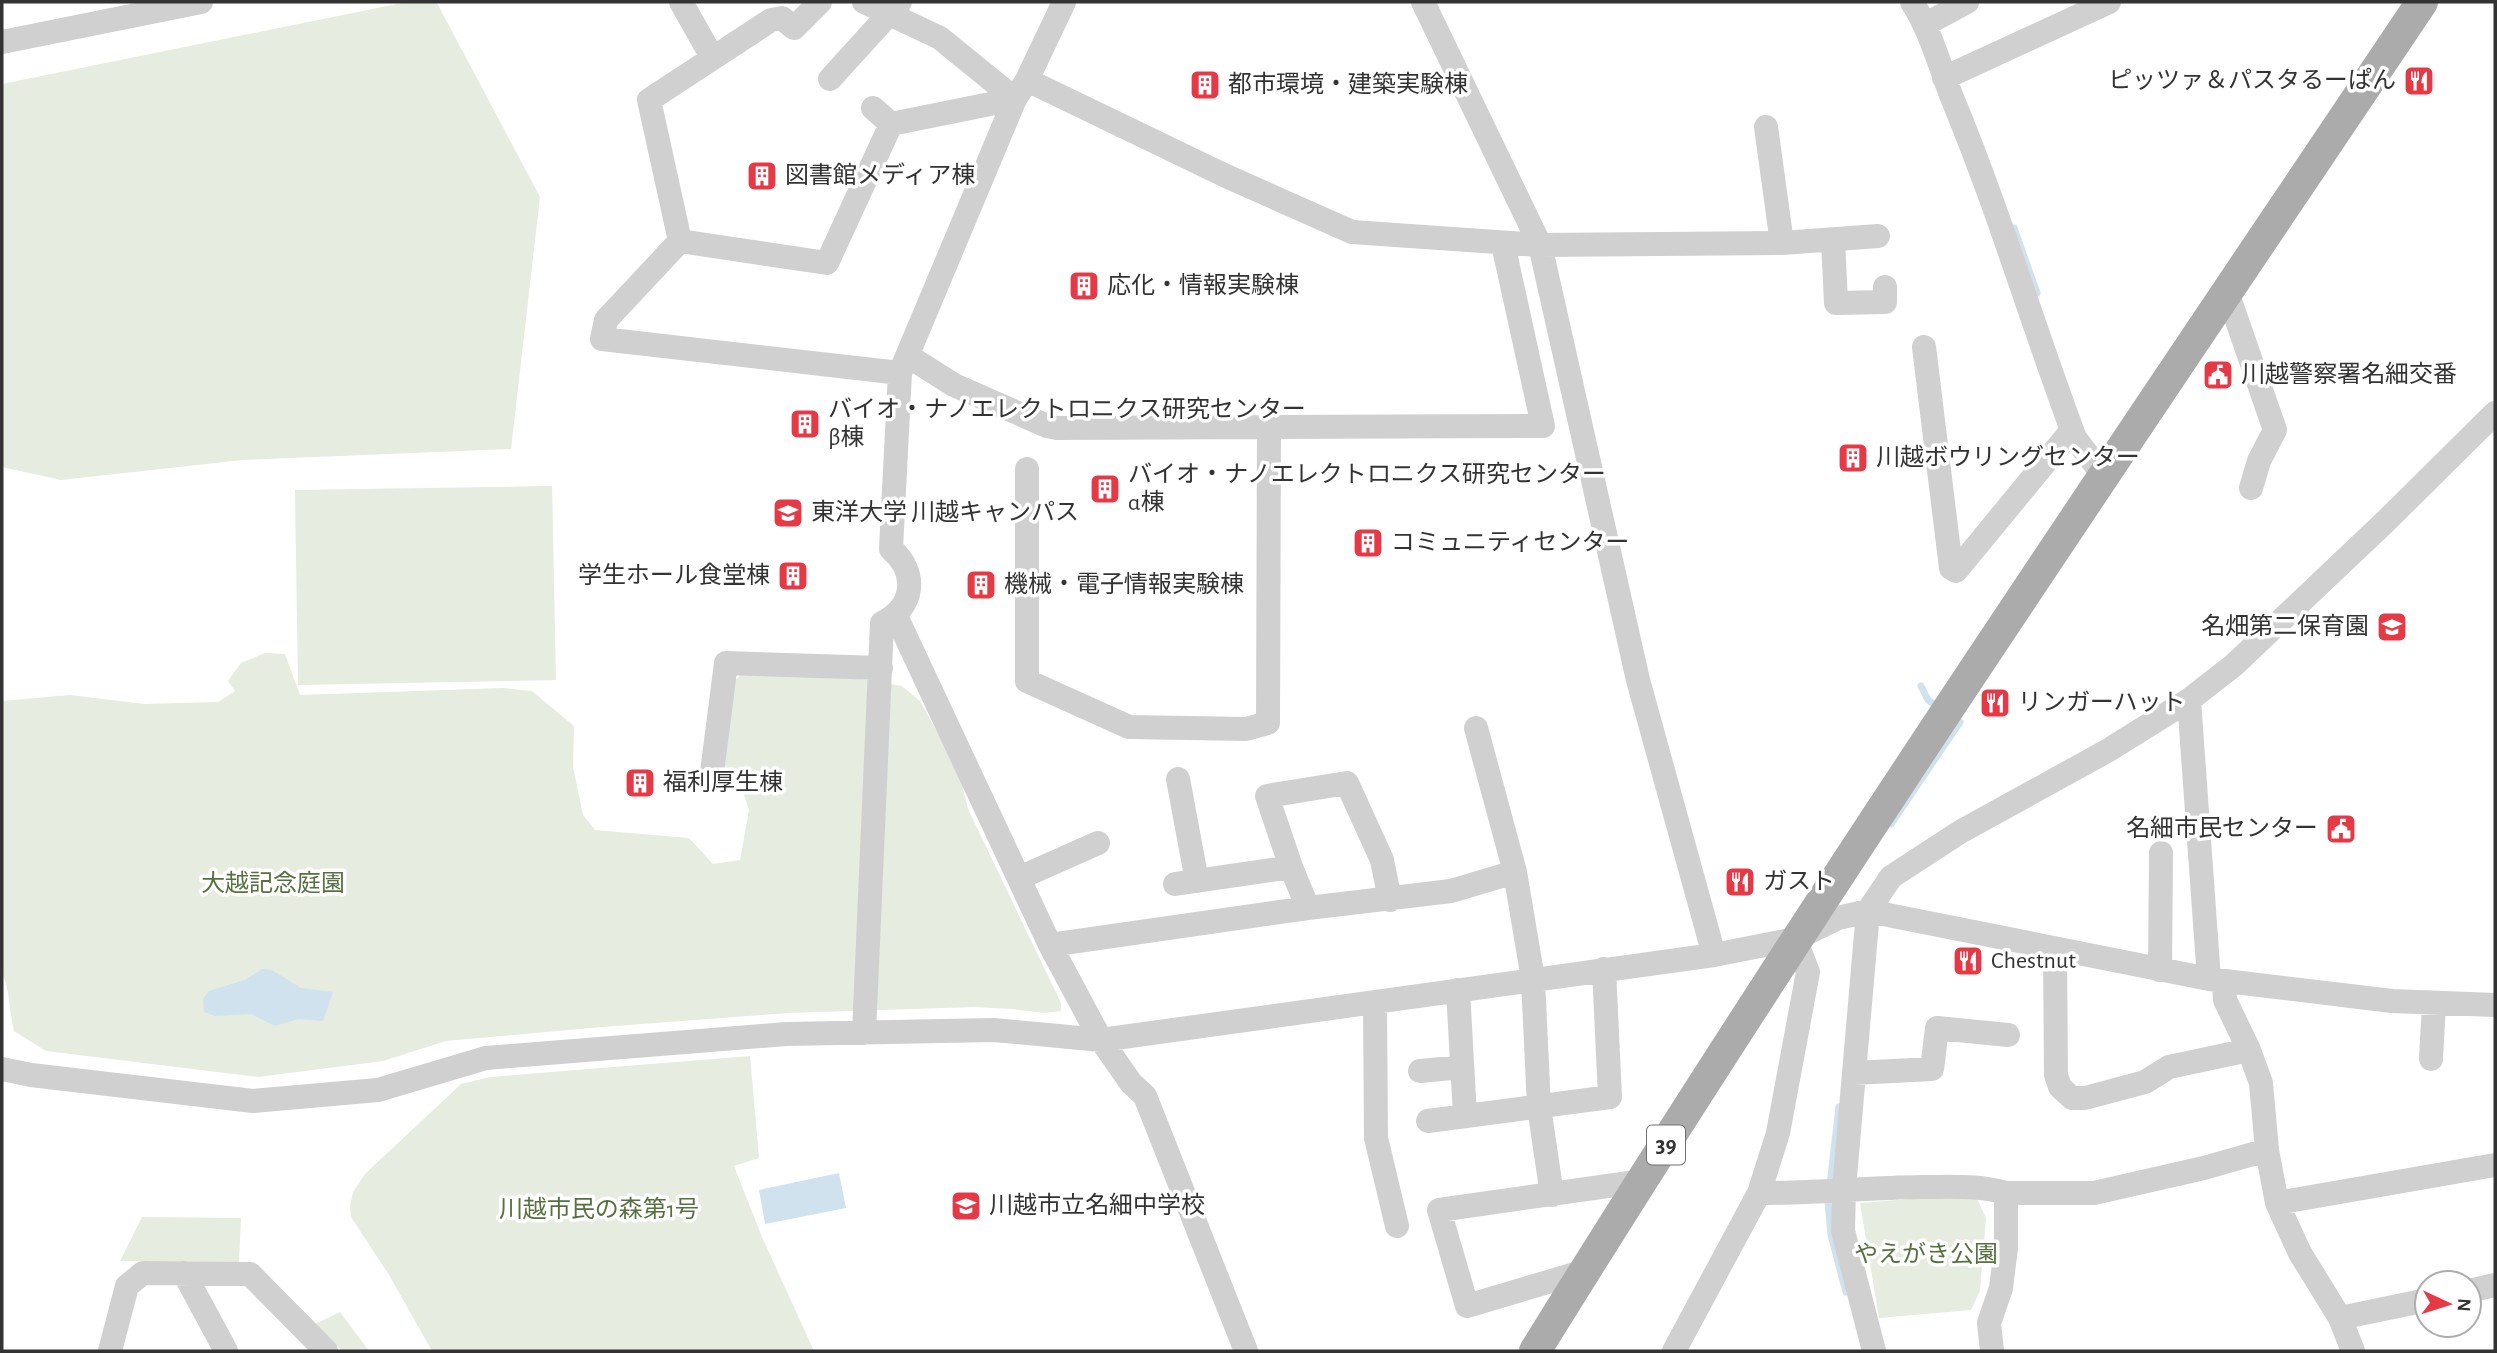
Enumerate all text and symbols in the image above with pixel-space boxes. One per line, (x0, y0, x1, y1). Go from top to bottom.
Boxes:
restaurant icon: ピッツァ＆パスタるーぱん (2402, 64, 2436, 98)
place label: ピッツァ＆パスタるーぱん (2108, 67, 2396, 93)
building icon: 都市環境・建築実験棟 (1188, 68, 1222, 102)
place label: 都市環境・建築実験棟 (1228, 71, 1468, 97)
building icon: 図書館メディア棟 (745, 159, 779, 193)
place label: 図書館メディア棟 (785, 162, 975, 188)
building icon: 応化・情報実験棟 (1067, 269, 1101, 303)
place label: 応化・情報実験棟 (1107, 272, 1299, 298)
public building icon: 川越警察署名細交番 (2201, 358, 2235, 392)
place label: 川越警察署名細交番 (2241, 361, 2457, 387)
place label: バイオ・ナノエレクトロニクス研究センター β棟 (828, 396, 1306, 450)
building icon: バイオ・ナノエレクトロニクス研究センター β棟 (788, 407, 822, 441)
building icon: 川越ボウリングセンター (1836, 441, 1870, 475)
place label: 川越ボウリングセンター (1876, 444, 2140, 470)
place label: バイオ・ナノエレクトロニクス研究センター α棟 (1128, 461, 1606, 515)
building icon: バイオ・ナノエレクトロニクス研究センター α棟 (1088, 472, 1122, 506)
school or university icon: 東洋大学 川越キャンパス (771, 496, 805, 530)
place label: 東洋大学 川越キャンパス (811, 499, 1079, 525)
building icon: コミュニティセンター (1351, 526, 1385, 560)
place label: コミュニティセンター (1391, 530, 1630, 555)
building icon: 学生ホール食堂棟 (776, 559, 810, 593)
place label: 学生ホール食堂棟 (578, 562, 770, 588)
building icon: 機械・電子情報実験棟 (964, 568, 998, 602)
place label: 機械・電子情報実験棟 (1004, 571, 1244, 597)
school or university icon: 名畑第二保育園 (2375, 610, 2409, 644)
place label: 名畑第二保育園 (2201, 613, 2369, 639)
restaurant icon: リンガーハット (1978, 686, 2012, 720)
place label: リンガーハット (2018, 690, 2186, 715)
building icon: 福利厚生棟 (623, 766, 657, 800)
place label: 福利厚生棟 (663, 769, 783, 795)
public building icon: 名細市民センター (2324, 812, 2358, 846)
place label: 名細市民センター (2126, 815, 2318, 841)
restaurant icon: ガスト (1723, 865, 1757, 899)
place label: ガスト (1763, 869, 1835, 894)
park label: 大越記念庭園 (201, 870, 345, 896)
restaurant icon: Chestnut (1951, 944, 1985, 978)
place label: Chestnut (1991, 949, 2076, 973)
road number: 39 (1647, 1126, 1685, 1164)
school or university icon: 川越市立名細中学校 (949, 1189, 983, 1223)
place label: 川越市立名細中学校 (989, 1192, 1205, 1218)
park label: 川越市民の森第1号 (499, 1196, 699, 1222)
park label: やえがき公園 (1854, 1241, 1998, 1267)
north arrow (2413, 1269, 2483, 1339)
text: N (2454, 1298, 2473, 1312)

